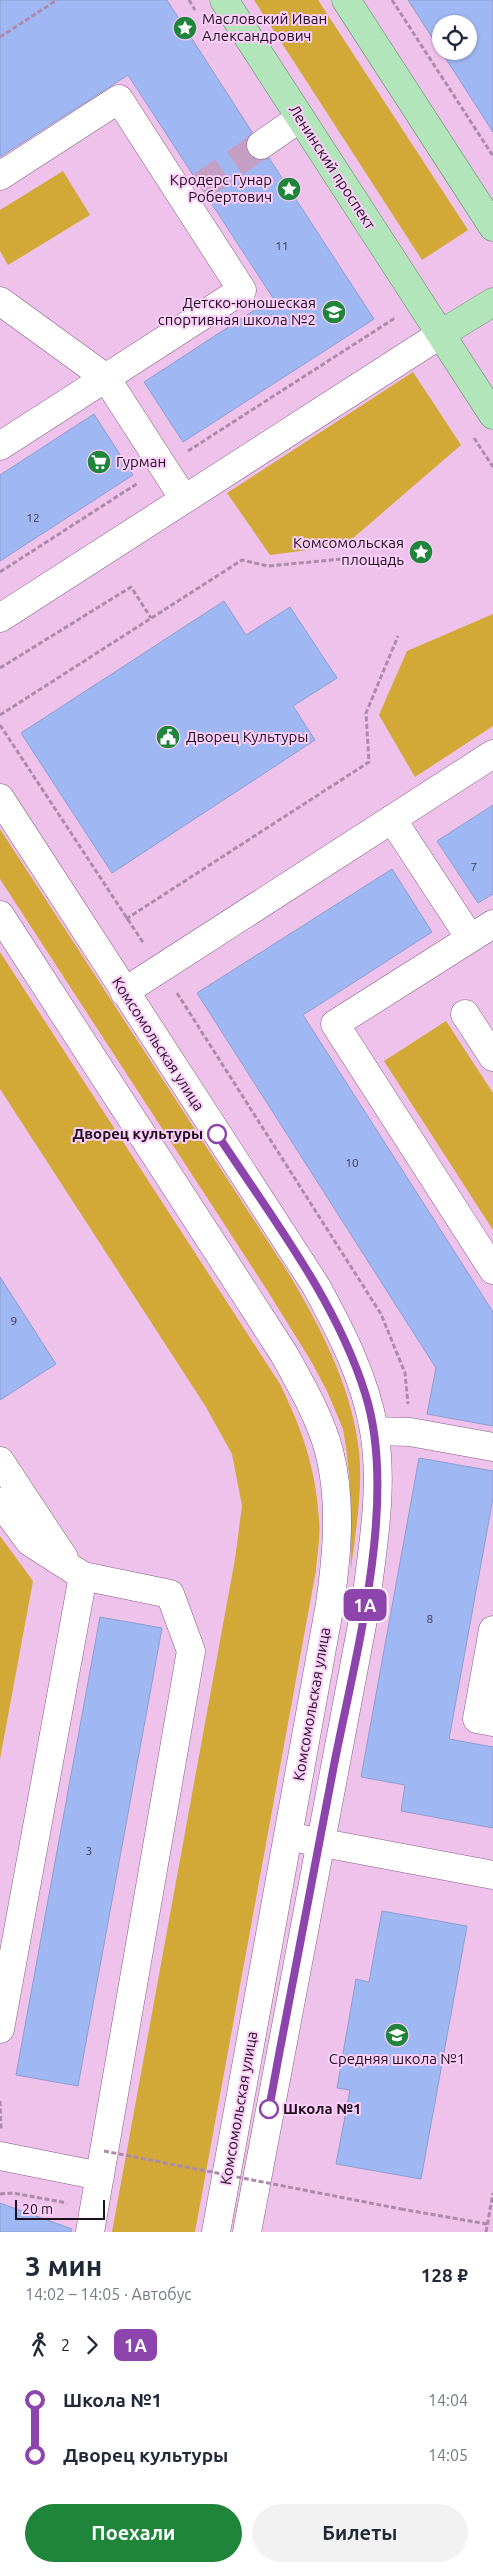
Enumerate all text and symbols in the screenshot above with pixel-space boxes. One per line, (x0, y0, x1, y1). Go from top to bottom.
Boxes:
place label: Масловский Иван Александрович (202, 10, 327, 44)
place icon: Масловский Иван Александрович (172, 15, 198, 41)
map controls (432, 15, 477, 60)
button: locate (432, 15, 477, 60)
street label: Ленинский проспект (286, 101, 379, 233)
place label: Кродерс Гунар Робертович (170, 171, 272, 205)
place icon: Кродерс Гунар Робертович (276, 176, 302, 202)
house number: 11 (275, 239, 289, 252)
place label: Детско-юношеская спортивная школа №2 (158, 294, 316, 328)
school or university icon: Детско-юношеская спортивная школа №2 (321, 299, 347, 325)
supermarket icon: Гурман (86, 449, 112, 475)
place label: Гурман (116, 453, 166, 470)
house number: 12 (26, 511, 40, 524)
place label: Комсомольская площадь (293, 534, 404, 568)
place icon: Комсомольская площадь (408, 539, 434, 565)
public building icon: Дворец Культуры (155, 724, 181, 750)
place label: Дворец Культуры (186, 728, 308, 745)
house number: 7 (471, 860, 477, 873)
street label: Комсомольская улица (109, 974, 208, 1114)
marker: Дворец культуры (207, 1124, 227, 1144)
place label: Дворец культуры (72, 1125, 203, 1142)
house number: 10 (345, 1156, 359, 1169)
house number: 9 (11, 1314, 17, 1327)
line badge: 1А (342, 1589, 388, 1621)
text: 1А (354, 1595, 376, 1615)
house number: 8 (427, 1612, 434, 1625)
street label: Комсомольская улица (290, 1626, 333, 1782)
house number: 3 (86, 1844, 92, 1857)
school or university icon: Средняя школа №1 (384, 2022, 410, 2048)
street label: Комсомольская улица (217, 2030, 260, 2186)
place label: Средняя школа №1 (329, 2050, 465, 2067)
marker: Школа №1 (259, 2099, 279, 2119)
place label: Школа №1 (283, 2100, 361, 2117)
scale bar (15, 2197, 105, 2220)
text: 20 m (22, 2201, 53, 2217)
text: 3 мин (25, 2250, 102, 2281)
text: 128 ₽ (421, 2264, 468, 2286)
text: 14:02 – 14:05 · Автобус (25, 2285, 192, 2303)
icon: walk (25, 2331, 53, 2359)
icon: forward (78, 2331, 106, 2359)
text: 1А (124, 2335, 147, 2355)
text: 2 (61, 2336, 70, 2354)
text: Школа №1 (63, 2389, 162, 2411)
text: 14:04 (428, 2391, 468, 2409)
text: Дворец культуры (63, 2444, 228, 2466)
text: 14:05 (428, 2446, 468, 2464)
button: Поехали (25, 2504, 242, 2562)
button: Билеты (252, 2504, 468, 2562)

